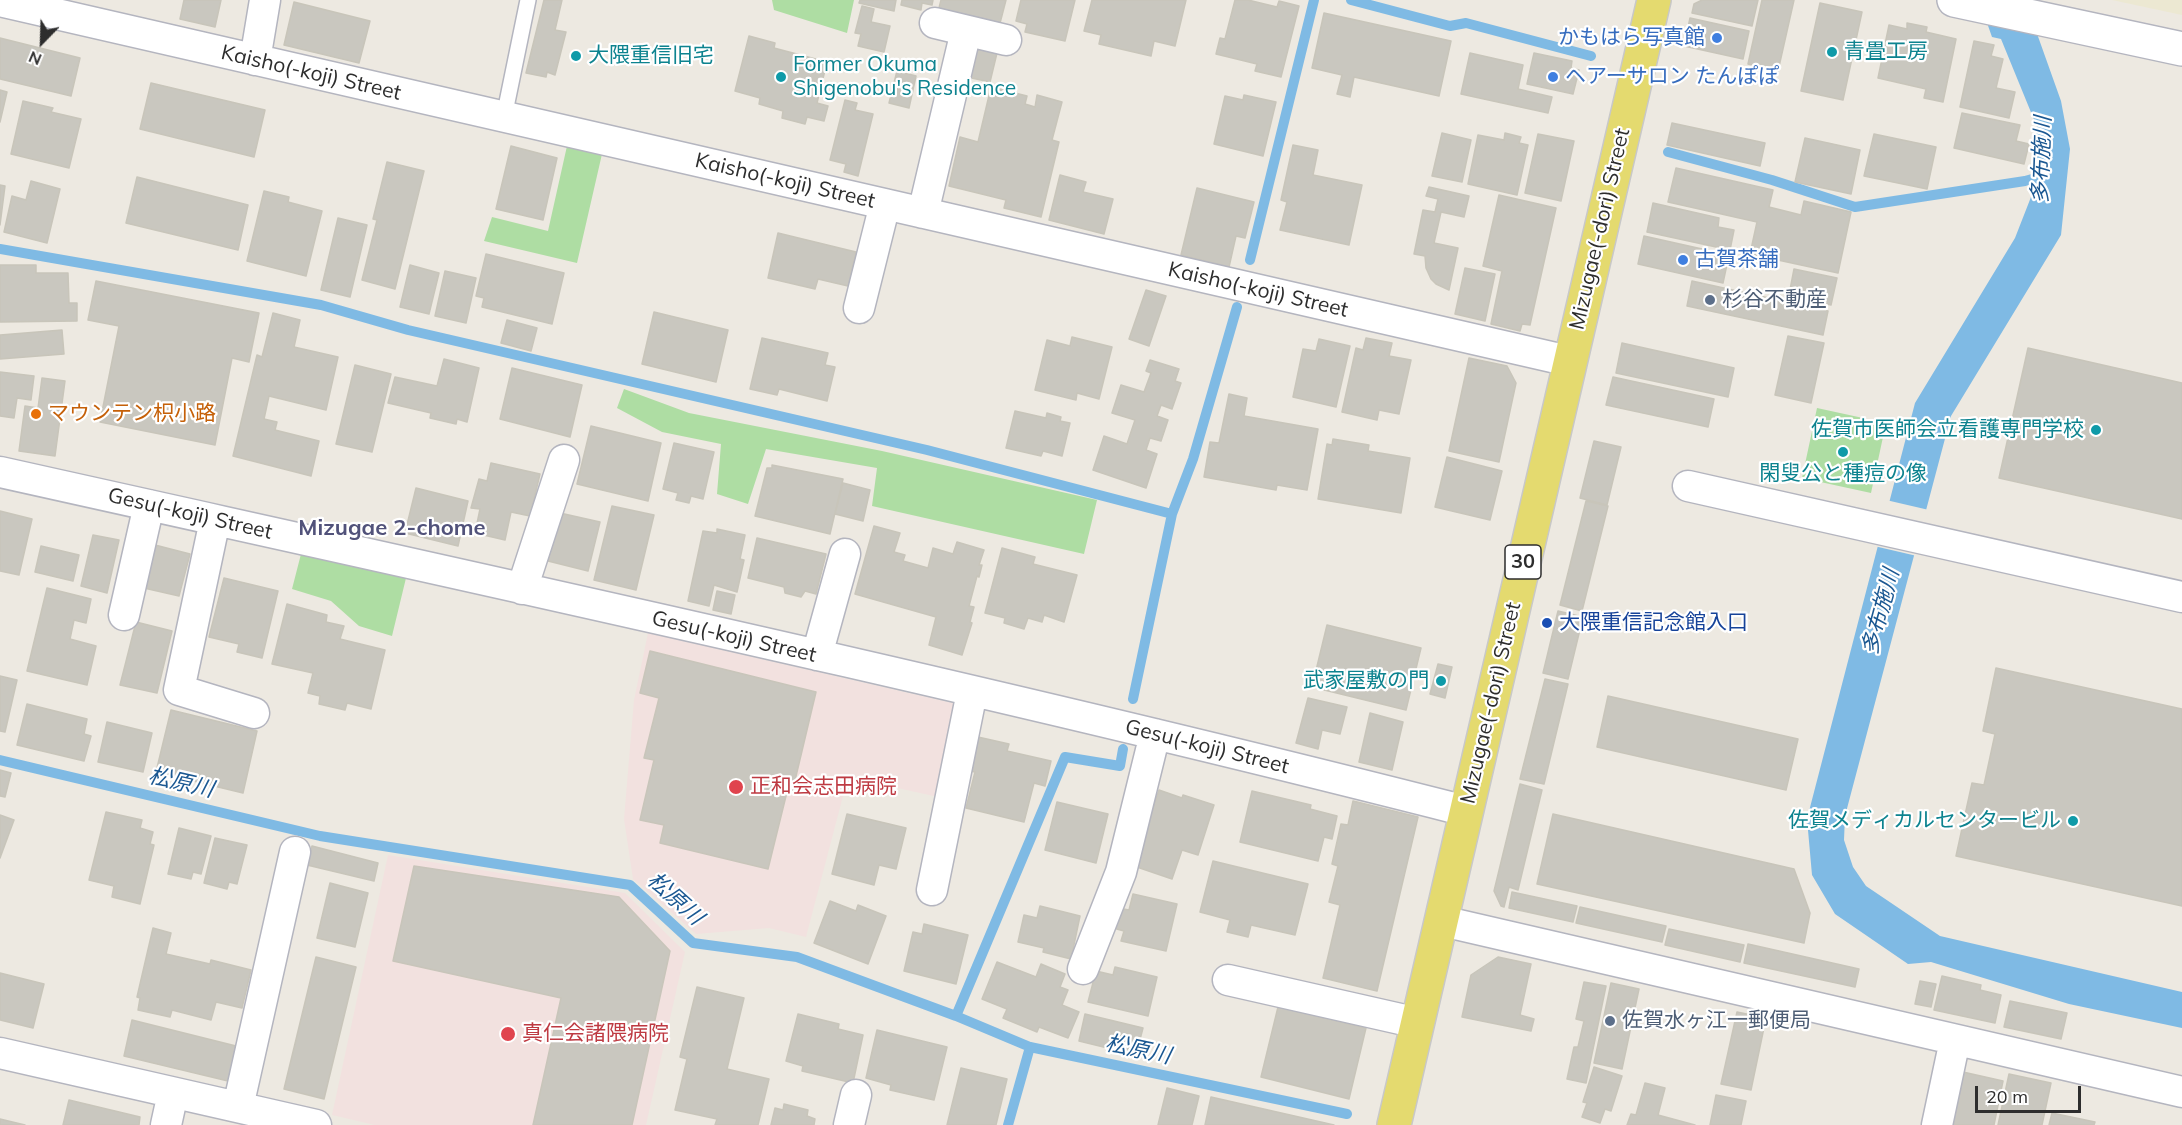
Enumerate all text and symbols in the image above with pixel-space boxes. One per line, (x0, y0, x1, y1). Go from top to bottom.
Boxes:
north arrow (12, 12, 72, 72)
place label: かもはら写真館 (1558, 25, 1705, 51)
marker: かもはら写真館 (1710, 31, 1724, 45)
place label: 青畳工房 (1844, 39, 1928, 65)
street label: Kaisho(-koji) Street (218, 40, 404, 106)
place label: 大隈重信旧宅 (588, 43, 714, 69)
marker: 青畳工房 (1825, 45, 1839, 59)
text: N (25, 47, 44, 70)
marker: 大隈重信旧宅 (569, 49, 583, 63)
place label: Former Okuma Shigenobu's Residence (793, 52, 1016, 102)
place label: ヘアーサロン たんぽぽ (1565, 64, 1779, 90)
marker: Former Okuma Shigenobu's Residence (774, 70, 788, 84)
marker: ヘアーサロン たんぽぽ (1546, 70, 1560, 84)
water label: 多布施川 (2027, 116, 2057, 204)
street label: Mizugae(-dori) Street (1565, 126, 1635, 332)
street label: Kaisho(-koji) Street (692, 148, 878, 214)
place label: 古賀茶舗 (1695, 247, 1779, 273)
marker: 古賀茶舗 (1676, 253, 1690, 267)
street label: Kaisho(-koji) Street (1165, 257, 1351, 323)
place label: 杉谷不動産 (1722, 287, 1827, 313)
marker: 杉谷不動産 (1703, 293, 1717, 307)
place label: マウンテン枳小路 (48, 401, 216, 427)
marker: マウンテン枳小路 (29, 407, 43, 421)
place label: 佐賀市医師会立看護専門学校 (1811, 417, 2084, 443)
marker: 佐賀市医師会立看護専門学校 (2089, 423, 2103, 437)
marker: 閑叟公と種痘の像 (1836, 445, 1850, 459)
place label: 閑叟公と種痘の像 (1759, 461, 1927, 487)
street label: Gesu(-koji) Street (105, 483, 275, 545)
district label: Mizugae 2-chome (298, 515, 486, 541)
road number: 30 (1505, 545, 1541, 579)
water label: 多布施川 (1857, 566, 1905, 658)
street label: Mizugae(-dori) Street (1456, 600, 1526, 806)
street label: Gesu(-koji) Street (649, 606, 819, 668)
place label: 大隈重信記念館入口 (1559, 610, 1748, 636)
marker: 大隈重信記念館入口 (1540, 616, 1554, 630)
place label: 武家屋敷の門 (1303, 668, 1429, 694)
marker: 武家屋敷の門 (1434, 674, 1448, 688)
street label: Gesu(-koji) Street (1123, 714, 1291, 780)
water label: 松原川 (146, 763, 216, 803)
place label: 正和会志田病院 (750, 774, 897, 800)
marker: 正和会志田病院 (727, 778, 745, 796)
place label: 佐賀メディカルセンタービル (1788, 808, 2061, 834)
marker: 佐賀メディカルセンタービル (2066, 814, 2080, 828)
water label: 松原川 (642, 867, 708, 931)
place label: 佐賀水ヶ江一郵便局 (1622, 1008, 1811, 1034)
marker: 佐賀水ヶ江一郵便局 (1603, 1014, 1617, 1028)
place label: 真仁会諸隈病院 (522, 1021, 669, 1047)
marker: 真仁会諸隈病院 (499, 1025, 517, 1043)
water label: 松原川 (1103, 1030, 1173, 1070)
scale bar (1978, 1074, 2084, 1112)
text: 20 m (1986, 1085, 2028, 1108)

